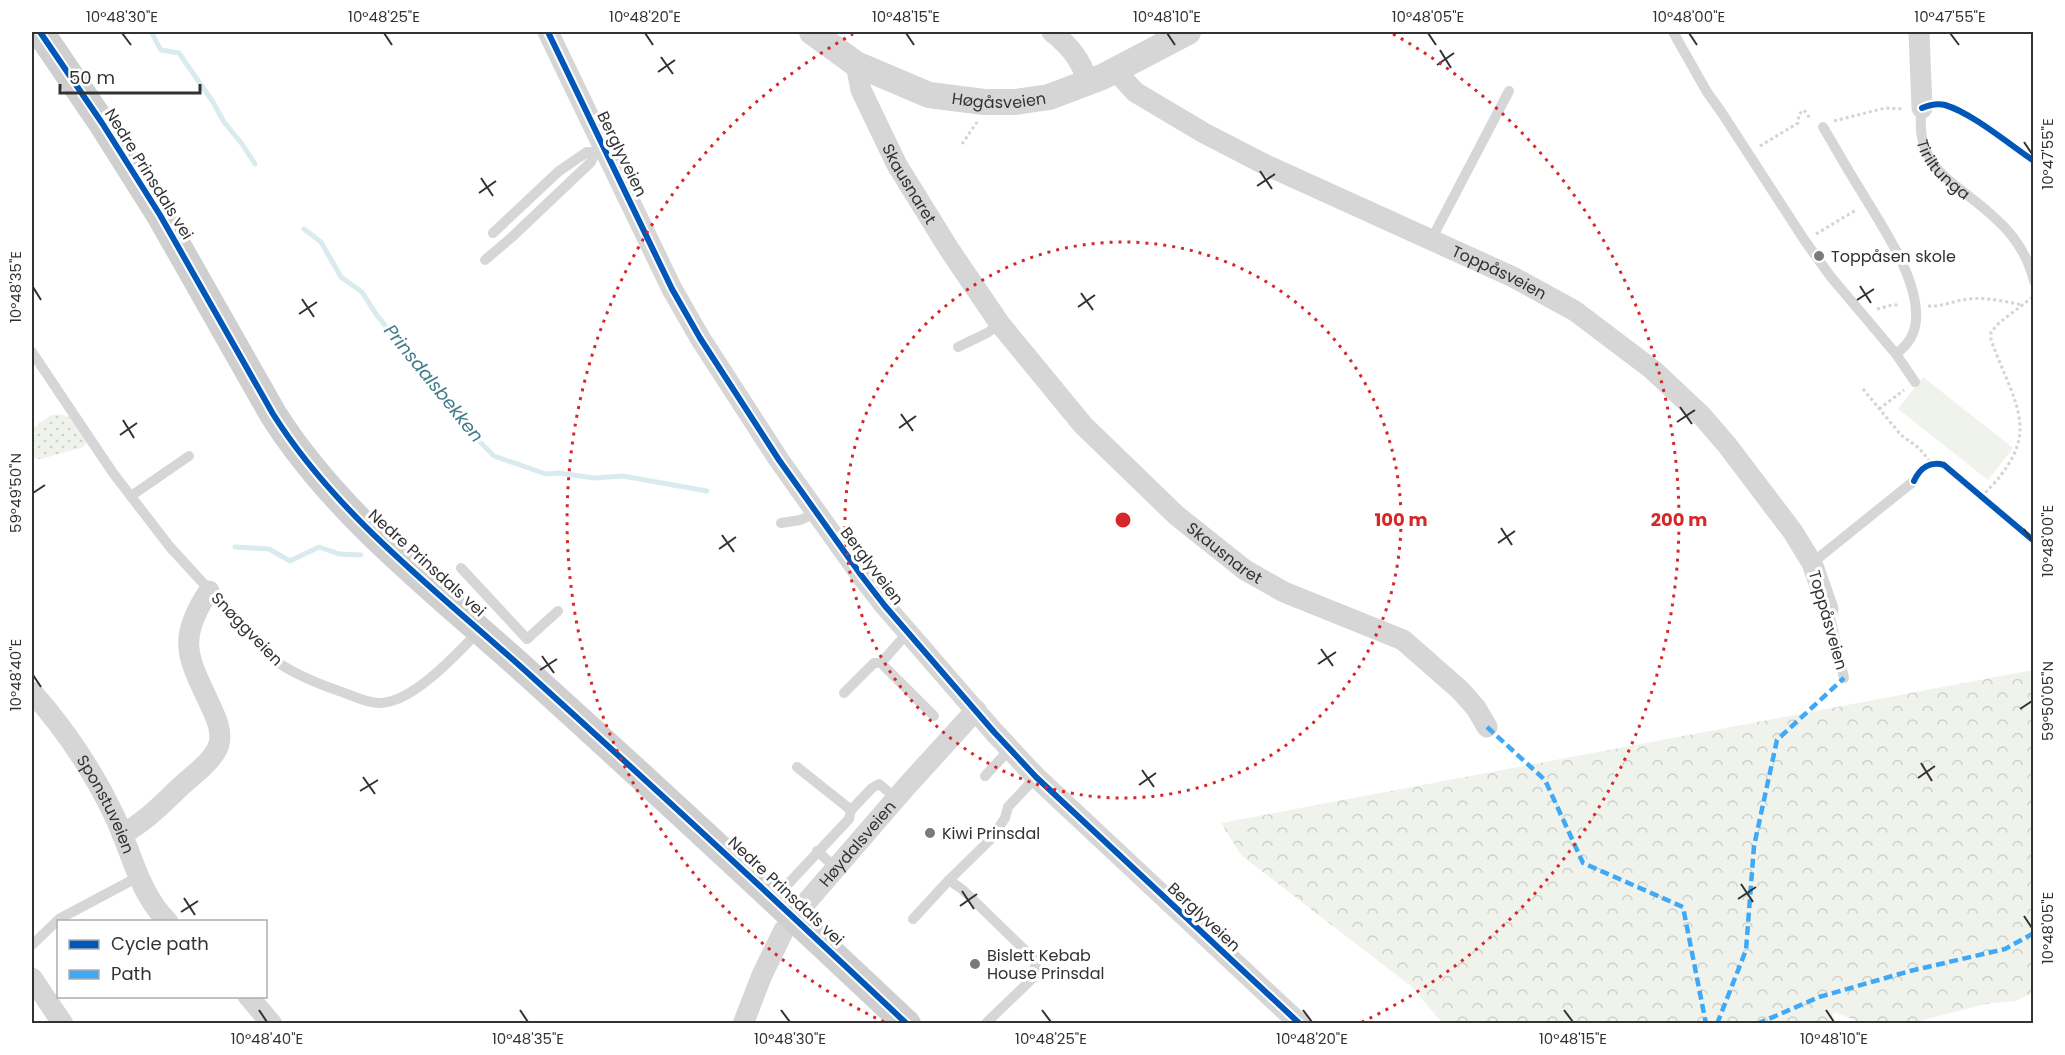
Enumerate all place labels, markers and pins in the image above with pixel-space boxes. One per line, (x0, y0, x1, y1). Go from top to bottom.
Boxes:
place label: Toppåsen skole (1831, 245, 1956, 268)
marker: Toppåsen skole (1812, 249, 1826, 263)
centre of rings (1113, 510, 1133, 530)
place label: Kiwi Prinsdal (942, 822, 1040, 845)
marker: Kiwi Prinsdal (923, 826, 937, 840)
place label: Bislett Kebab House Prinsdal (987, 944, 1104, 985)
marker: Bislett Kebab House Prinsdal (968, 957, 982, 971)

